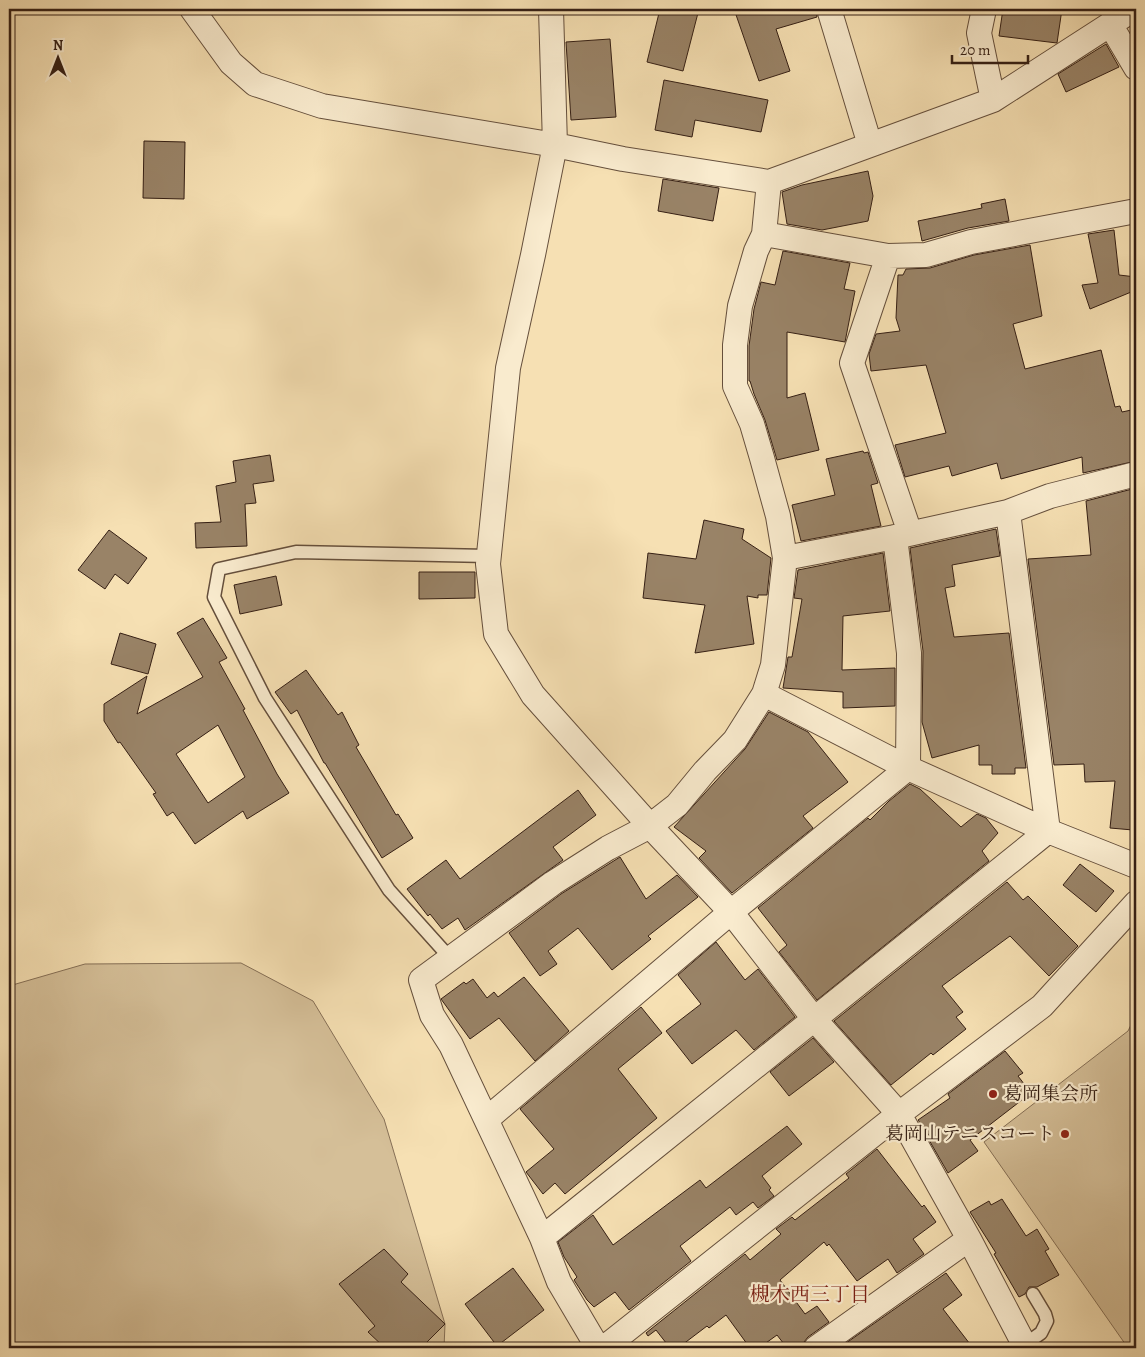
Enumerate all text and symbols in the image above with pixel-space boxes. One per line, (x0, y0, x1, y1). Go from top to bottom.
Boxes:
north arrow (32, 32, 82, 82)
scale bar (952, 32, 1029, 64)
text: N (53, 36, 63, 55)
text: 20 m (960, 40, 991, 60)
place label: 葛岡集会所 (1003, 1081, 1098, 1107)
marker: 葛岡集会所 (987, 1088, 999, 1100)
place label: 葛岡山テニスコート (885, 1121, 1055, 1147)
marker: 葛岡山テニスコート (1059, 1128, 1071, 1140)
district label: 槻木西三丁目 (750, 1281, 870, 1308)

